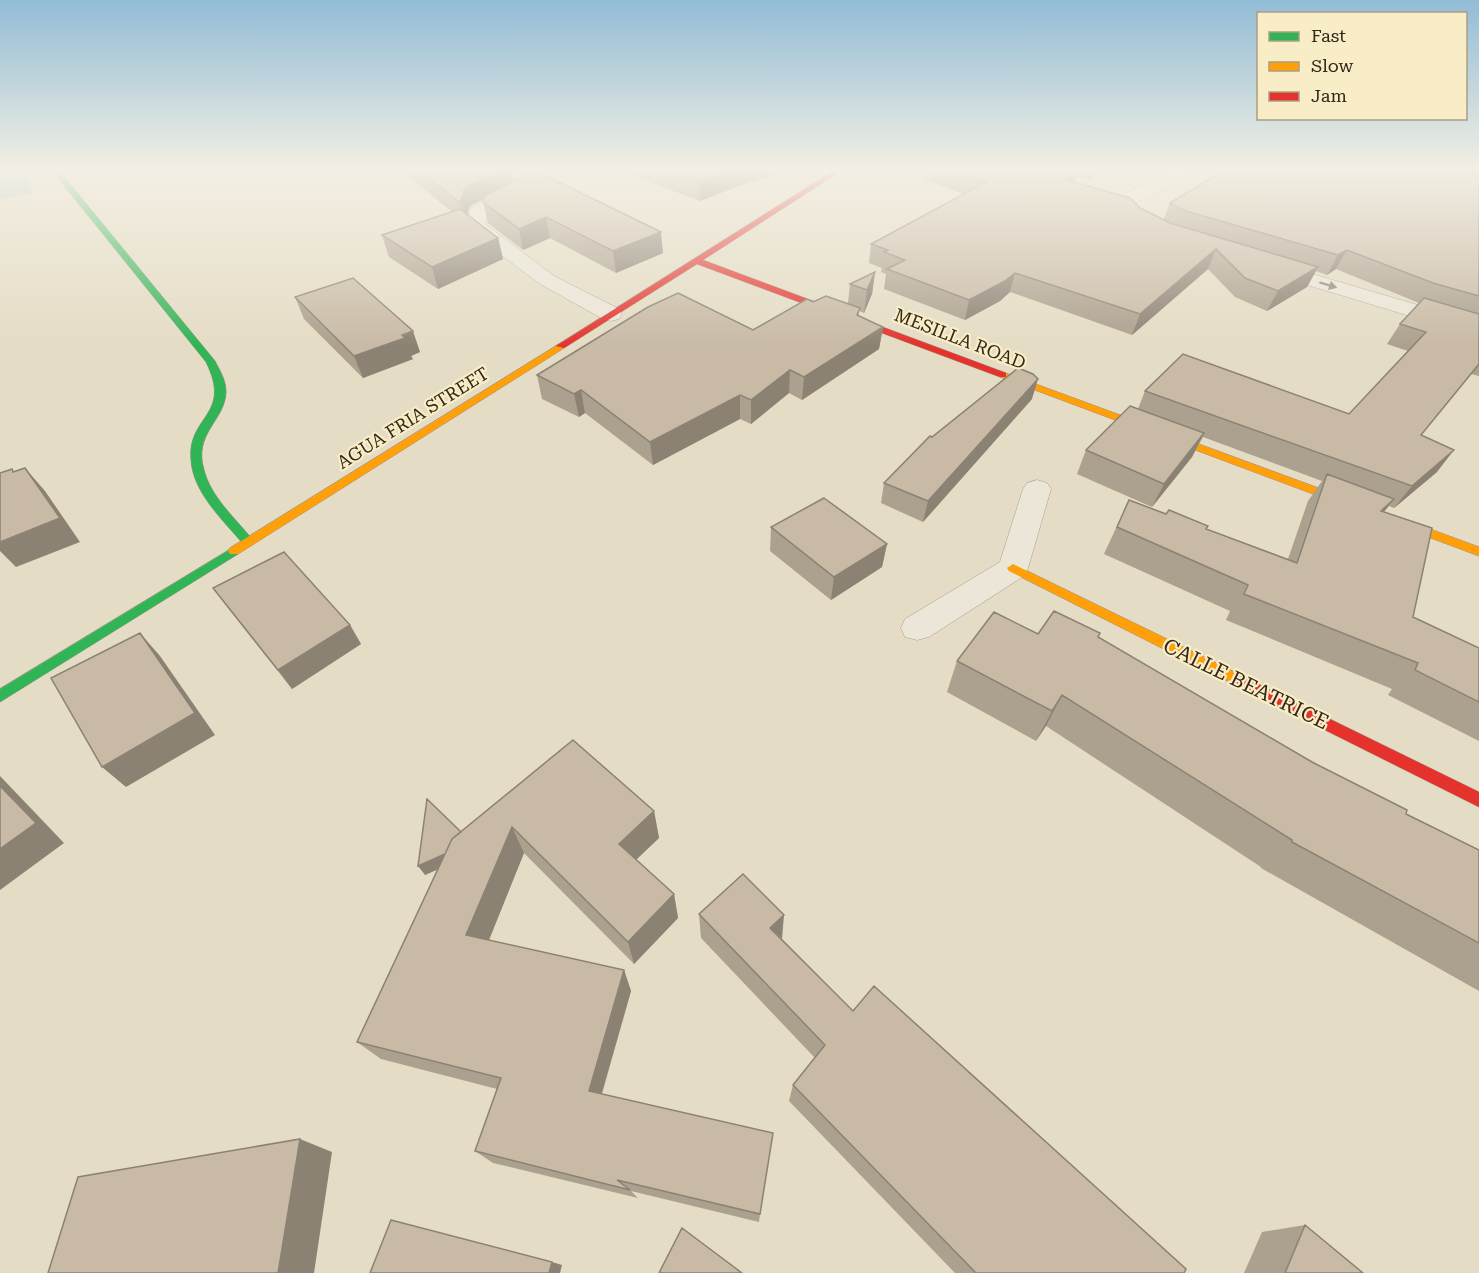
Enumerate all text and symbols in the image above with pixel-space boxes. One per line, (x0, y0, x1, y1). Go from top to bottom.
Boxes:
legend (1257, 12, 1467, 120)
text: Fast (1311, 25, 1346, 46)
text: Slow (1311, 55, 1353, 76)
text: Jam (1311, 85, 1347, 106)
one-way arrow (1319, 281, 1337, 290)
street label: MESILLA ROAD (891, 304, 1029, 373)
street label: AGUA FRIA STREET (333, 362, 492, 473)
street label: CALLE BEATRICE (1159, 634, 1333, 734)

